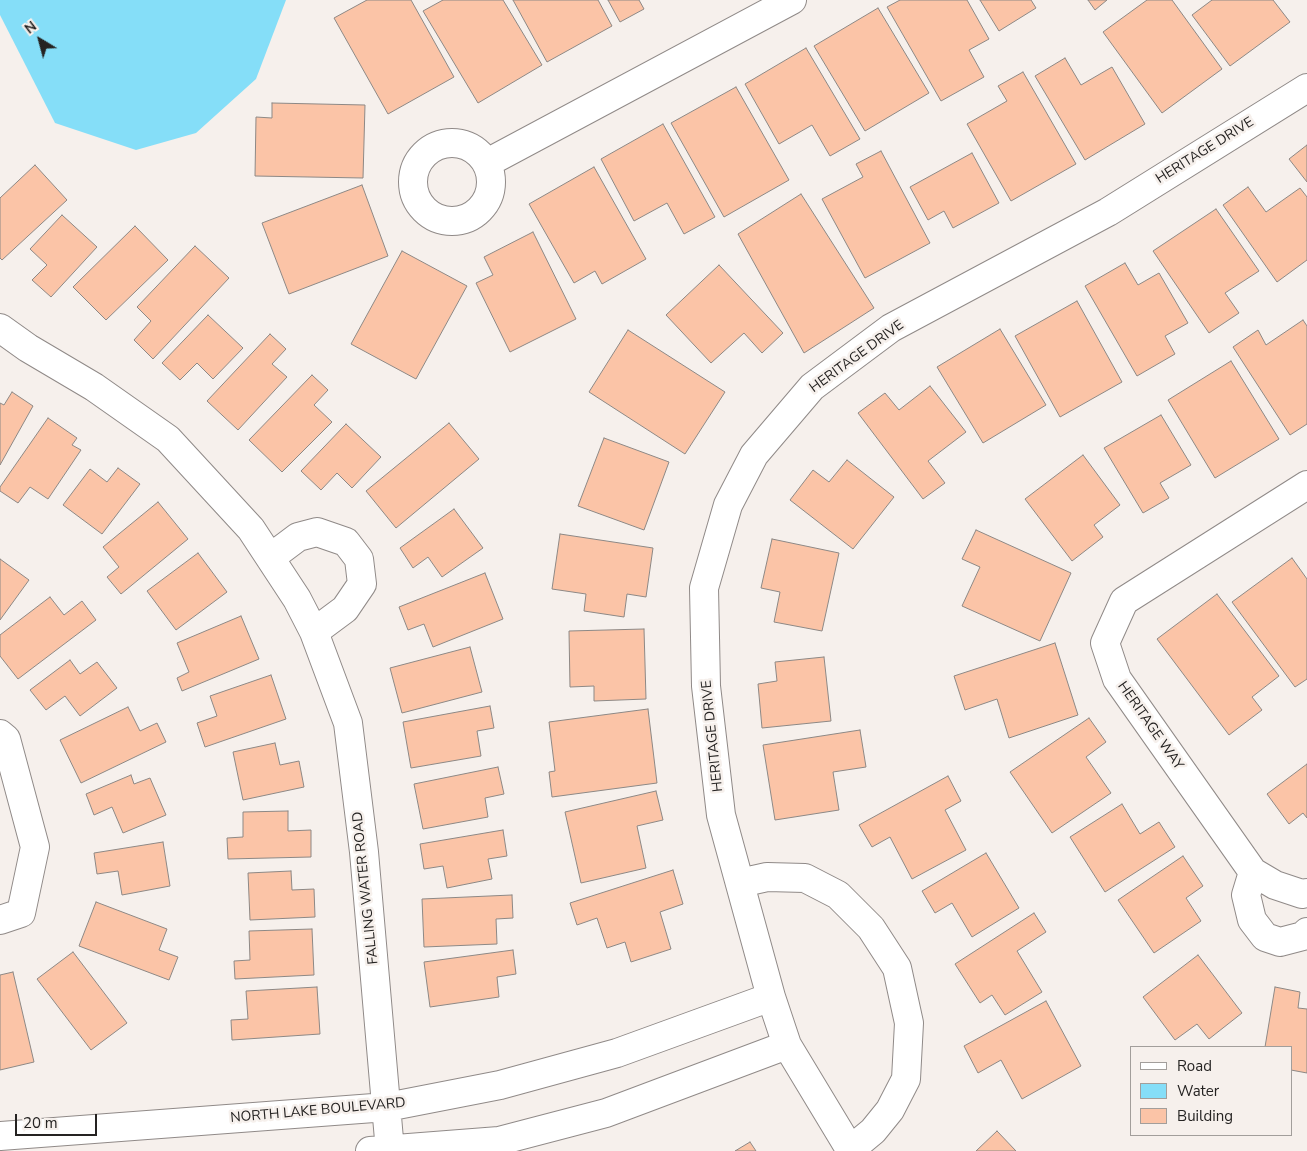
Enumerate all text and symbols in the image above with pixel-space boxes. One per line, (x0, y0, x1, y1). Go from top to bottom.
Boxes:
north arrow (15, 15, 65, 65)
text: N (21, 17, 41, 38)
street label: HERITAGE DRIVE (1153, 114, 1257, 188)
street label: HERITAGE DRIVE (807, 317, 907, 397)
street label: HERITAGE DRIVE (699, 679, 727, 793)
street label: HERITAGE WAY (1113, 679, 1187, 773)
street label: FALLING WATER ROAD (350, 811, 382, 965)
legend (1130, 1046, 1292, 1136)
text: Road (1177, 1056, 1212, 1076)
text: Water (1177, 1081, 1219, 1101)
street label: NORTH LAKE BOULEVARD (230, 1095, 406, 1127)
scale bar (18, 1104, 100, 1136)
text: Building (1177, 1106, 1233, 1126)
text: 20 m (23, 1113, 58, 1133)

